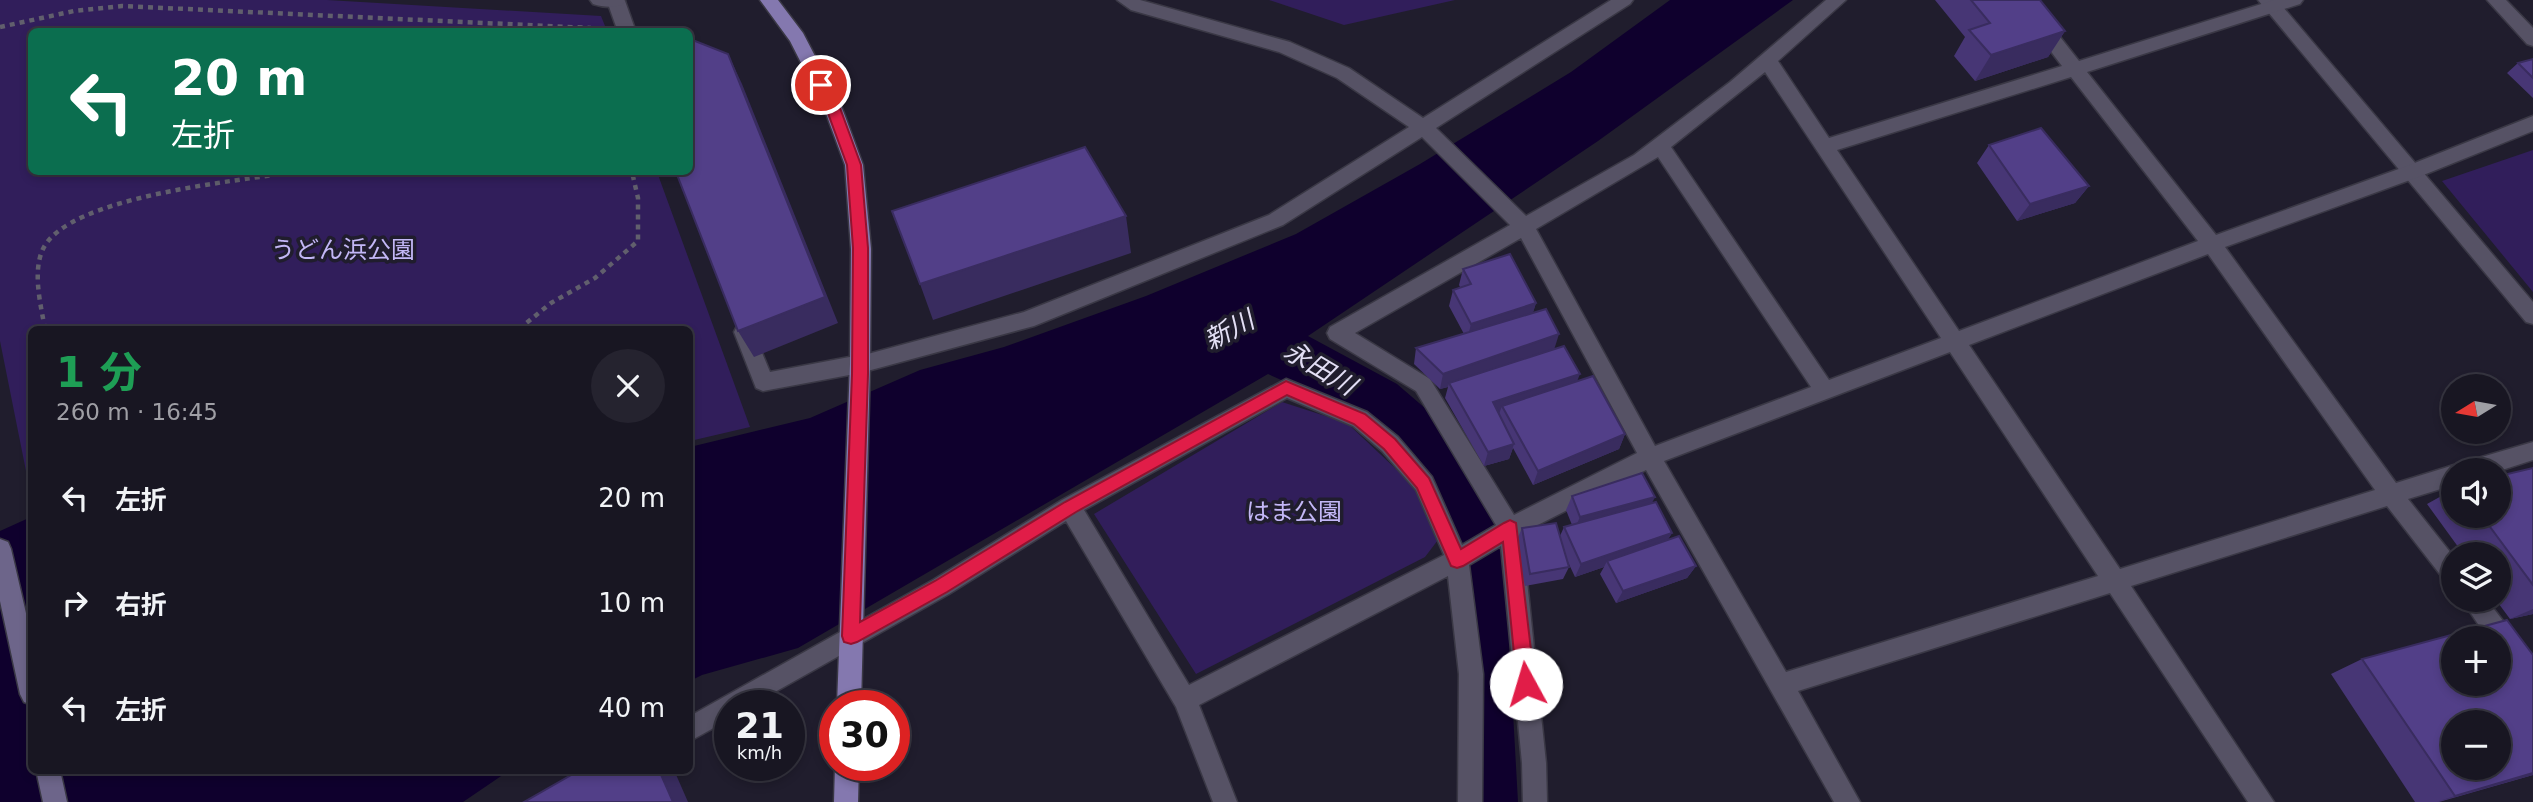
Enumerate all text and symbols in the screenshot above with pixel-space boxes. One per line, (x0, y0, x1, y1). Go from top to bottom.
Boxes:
text: 20 m (171, 50, 307, 107)
pin (791, 55, 851, 115)
icon: left (56, 56, 147, 147)
icon: arrive (802, 66, 840, 104)
text: 左折 (171, 116, 235, 154)
park label: うどん浜公園 (271, 236, 415, 264)
water label: 新川 (1199, 303, 1262, 355)
water label: 永田川 (1279, 335, 1364, 402)
text: 1 分 (56, 348, 142, 397)
button: close (591, 349, 665, 423)
north arrow (2441, 374, 2511, 444)
map controls (2441, 374, 2511, 780)
text: 260 m · 16:45 (56, 399, 218, 425)
button: sound (2441, 458, 2511, 528)
icon: left (56, 479, 94, 517)
text: 20 m (598, 483, 665, 513)
text: 左折 (115, 485, 167, 515)
park label: はま公園 (1246, 498, 1342, 526)
button: layers (2441, 542, 2511, 612)
icon: right (56, 584, 94, 622)
text: 10 m (598, 588, 665, 618)
text: 右折 (115, 590, 167, 620)
button: + (2441, 626, 2511, 696)
position arrow (1489, 647, 1563, 721)
icon: left (56, 689, 94, 727)
speed limit sign: 30 (819, 690, 910, 781)
text: 40 m (598, 693, 665, 723)
text: 左折 (115, 695, 167, 725)
text: 21 (735, 706, 784, 746)
button: − (2441, 710, 2511, 780)
text: km/h (737, 742, 782, 763)

